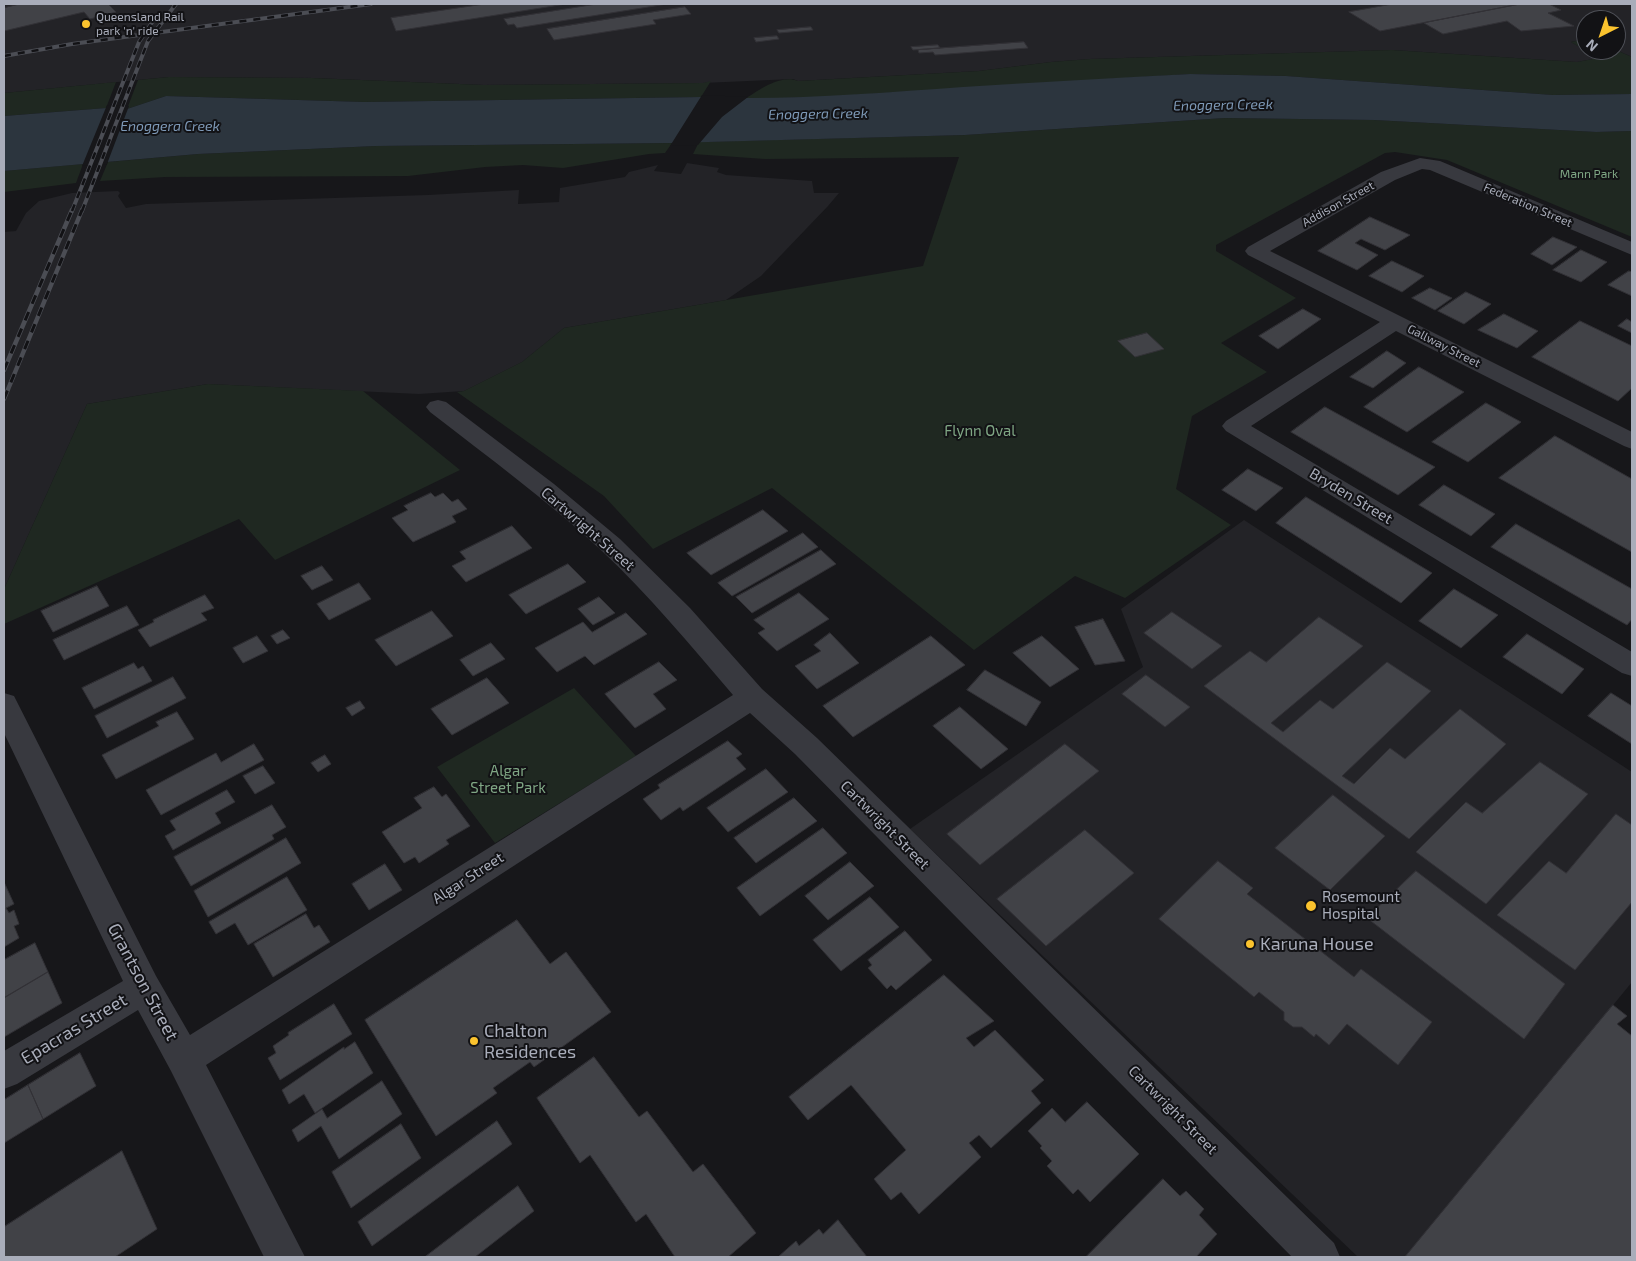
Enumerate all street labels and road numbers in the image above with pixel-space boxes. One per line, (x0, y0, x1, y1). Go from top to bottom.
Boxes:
street label: Addison Street (1299, 178, 1377, 230)
street label: Federation Street (1482, 180, 1574, 230)
street label: Gallway Street (1405, 321, 1483, 371)
street label: Bryden Street (1306, 464, 1396, 528)
street label: Cartwright Street (537, 483, 639, 575)
street label: Cartwright Street (837, 777, 933, 873)
street label: Algar Street (429, 848, 507, 908)
street label: Grantson Street (103, 920, 183, 1044)
street label: Epacras Street (17, 989, 131, 1069)
street label: Cartwright Street (1125, 1062, 1221, 1158)

